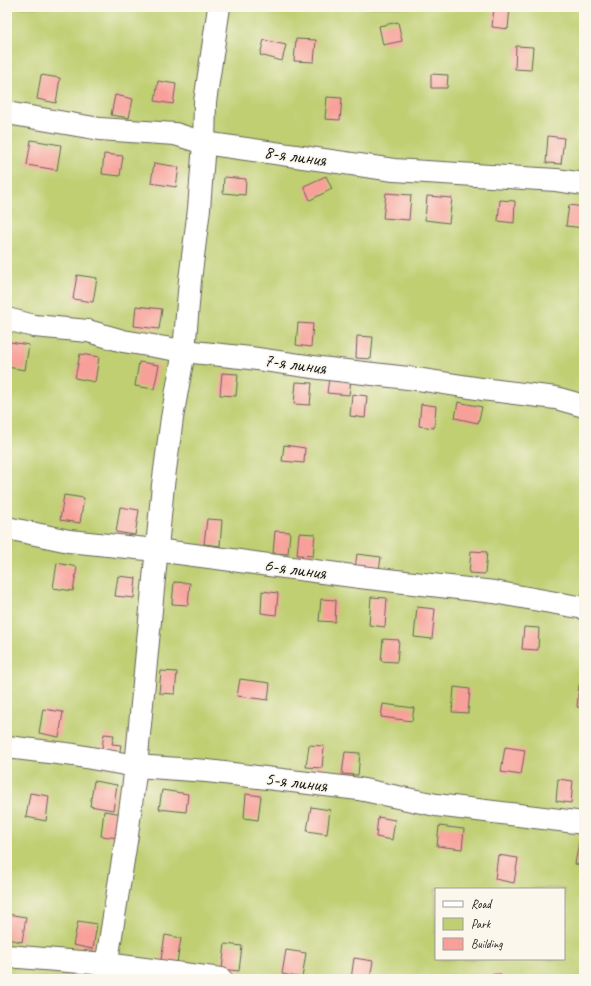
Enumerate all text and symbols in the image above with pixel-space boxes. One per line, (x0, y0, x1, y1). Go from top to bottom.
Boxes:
street label: 8-я линия (262, 140, 329, 172)
street label: 7-я линия (262, 348, 329, 380)
street label: 6-я линия (262, 553, 329, 585)
street label: 5-я линия (263, 766, 330, 798)
legend (435, 888, 565, 960)
text: Road (471, 896, 493, 912)
text: Park (471, 916, 492, 932)
text: Building (471, 936, 503, 952)

